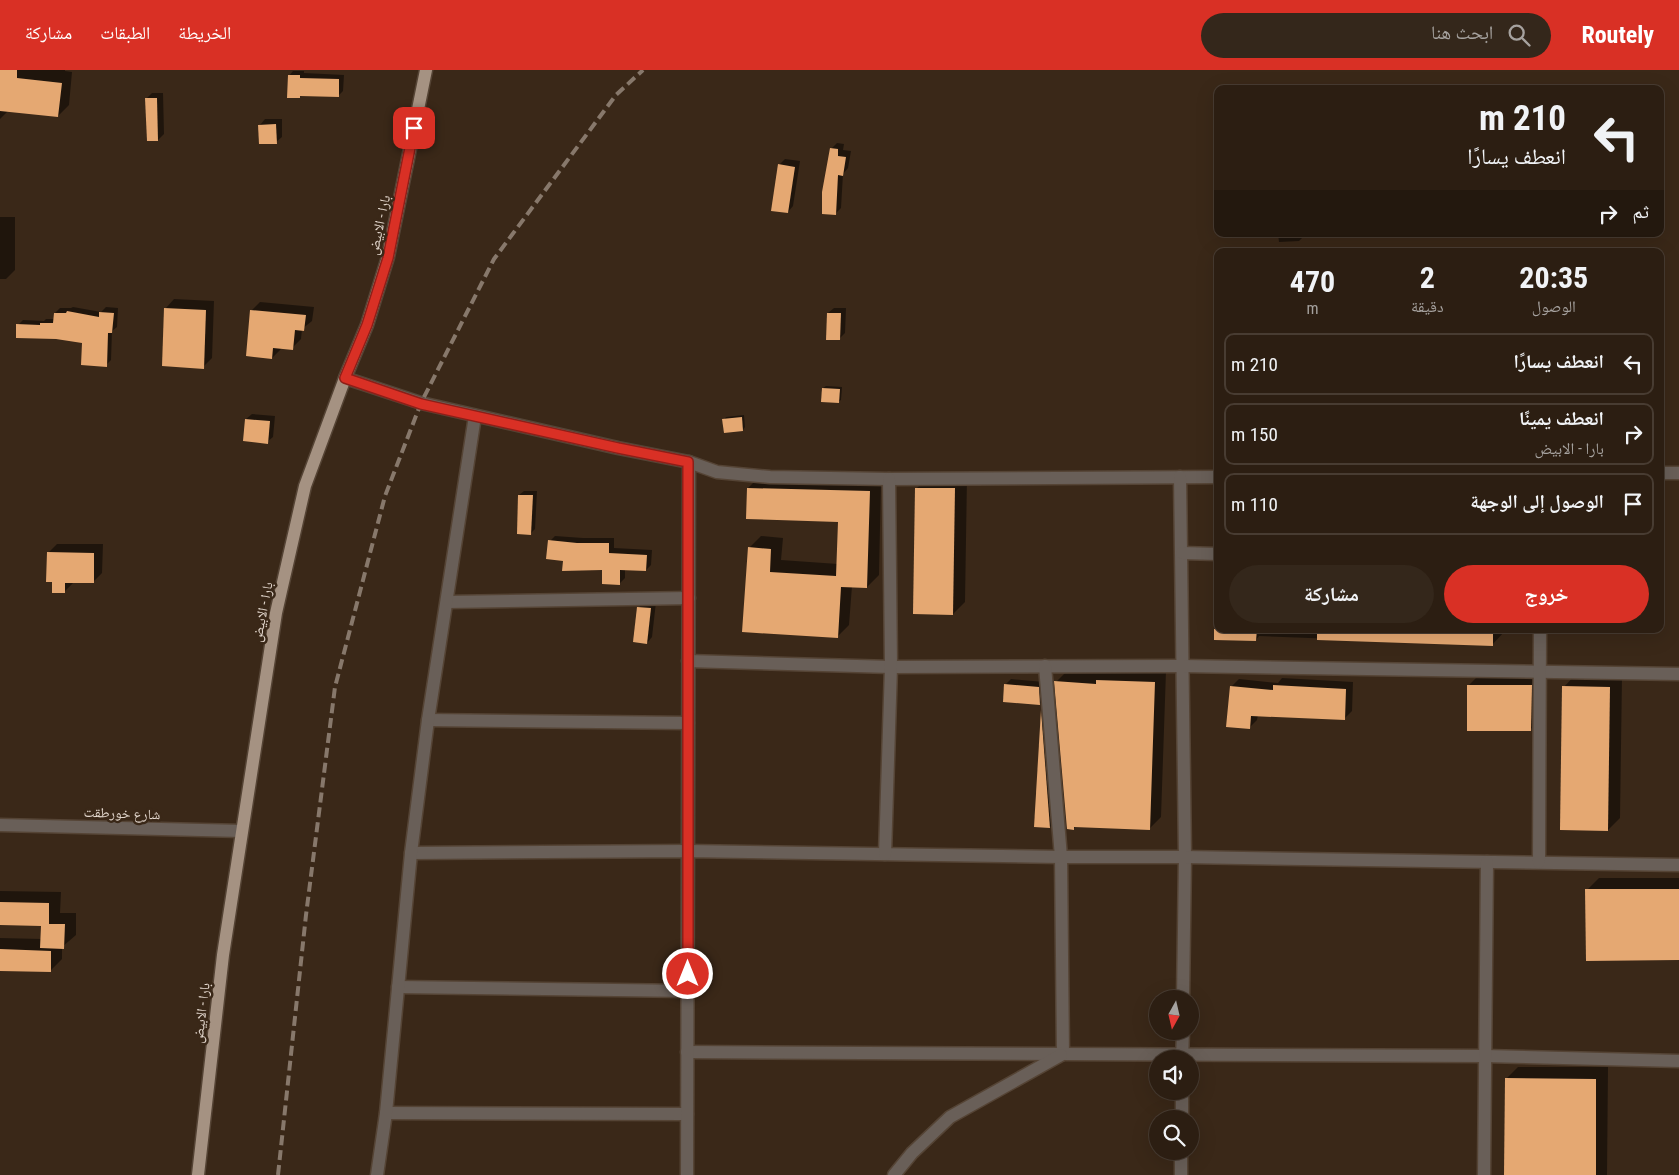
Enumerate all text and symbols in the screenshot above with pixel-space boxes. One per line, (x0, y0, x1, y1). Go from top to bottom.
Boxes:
search box (1201, 13, 1551, 58)
text: ابحث هنا (1431, 21, 1493, 44)
icon: search (1505, 21, 1533, 49)
text: Routely (1581, 21, 1654, 49)
text: مشاركة (25, 22, 72, 43)
text: الطبقات (100, 22, 150, 43)
text: الخريطة (178, 22, 231, 43)
text: 210 m (1479, 98, 1566, 139)
icon: left (1584, 105, 1649, 170)
pin (393, 107, 435, 149)
icon: arrive (400, 114, 428, 142)
text: انعطف يسارًا (1467, 144, 1566, 169)
street label: بارا - الابيض (365, 193, 394, 257)
icon: right (1594, 200, 1622, 228)
text: ثم (1632, 200, 1649, 223)
text: 2 (1420, 260, 1435, 295)
text: 20:35 (1519, 260, 1588, 295)
text: 470 (1290, 264, 1335, 299)
text: دقيقة (1411, 297, 1444, 316)
text: الوصول (1532, 297, 1576, 316)
text: m (1307, 299, 1319, 318)
text: انعطف يسارًا (1513, 350, 1604, 373)
icon: left (1619, 350, 1647, 378)
text: 210 m (1231, 353, 1278, 376)
text: انعطف يمينًا (1519, 407, 1604, 430)
icon: right (1619, 420, 1647, 448)
text: 150 m (1231, 423, 1278, 446)
text: بارا - الابيض (1534, 439, 1604, 458)
text: الوصول إلى الوجهة (1470, 490, 1604, 513)
icon: arrive (1619, 490, 1647, 518)
text: 110 m (1231, 493, 1278, 516)
button: مشاركة (1229, 565, 1434, 623)
button: خروج (1444, 565, 1649, 623)
street label: بارا - الابيض (248, 580, 277, 644)
street label: شارع خورطقت (83, 804, 161, 824)
position arrow (661, 947, 713, 999)
street label: بارا - الابيض (189, 982, 214, 1044)
north arrow (1149, 990, 1199, 1040)
map controls (1149, 990, 1199, 1160)
button: sound (1149, 1050, 1199, 1100)
button: search (1149, 1110, 1199, 1160)

